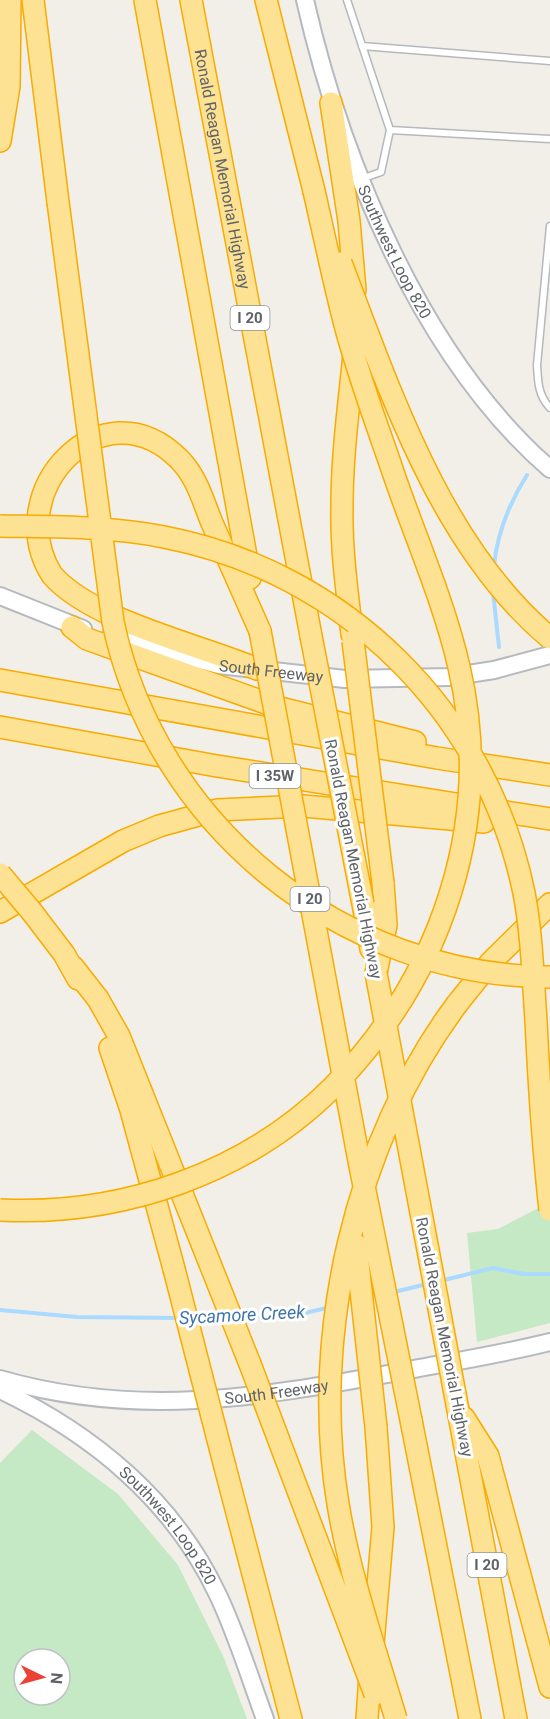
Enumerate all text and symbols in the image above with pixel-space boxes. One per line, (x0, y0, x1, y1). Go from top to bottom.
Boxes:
street label: Ronald Reagan Memorial Highway (190, 48, 254, 291)
street label: Southwest Loop 820 (354, 182, 435, 322)
road number: I 20 (230, 306, 270, 330)
street label: South Freeway (218, 656, 325, 687)
street label: Ronald Reagan Memorial Highway (321, 738, 386, 981)
road number: I 35W (250, 764, 300, 788)
road number: I 20 (290, 887, 330, 911)
street label: Ronald Reagan Memorial Highway (412, 1216, 477, 1459)
water label: Sycamore Creek (178, 1301, 307, 1328)
street label: South Freeway (224, 1376, 330, 1408)
street label: Southwest Loop 820 (115, 1462, 220, 1588)
road number: I 20 (468, 1553, 506, 1577)
north arrow (12, 1647, 72, 1707)
text: N (46, 1672, 66, 1685)

